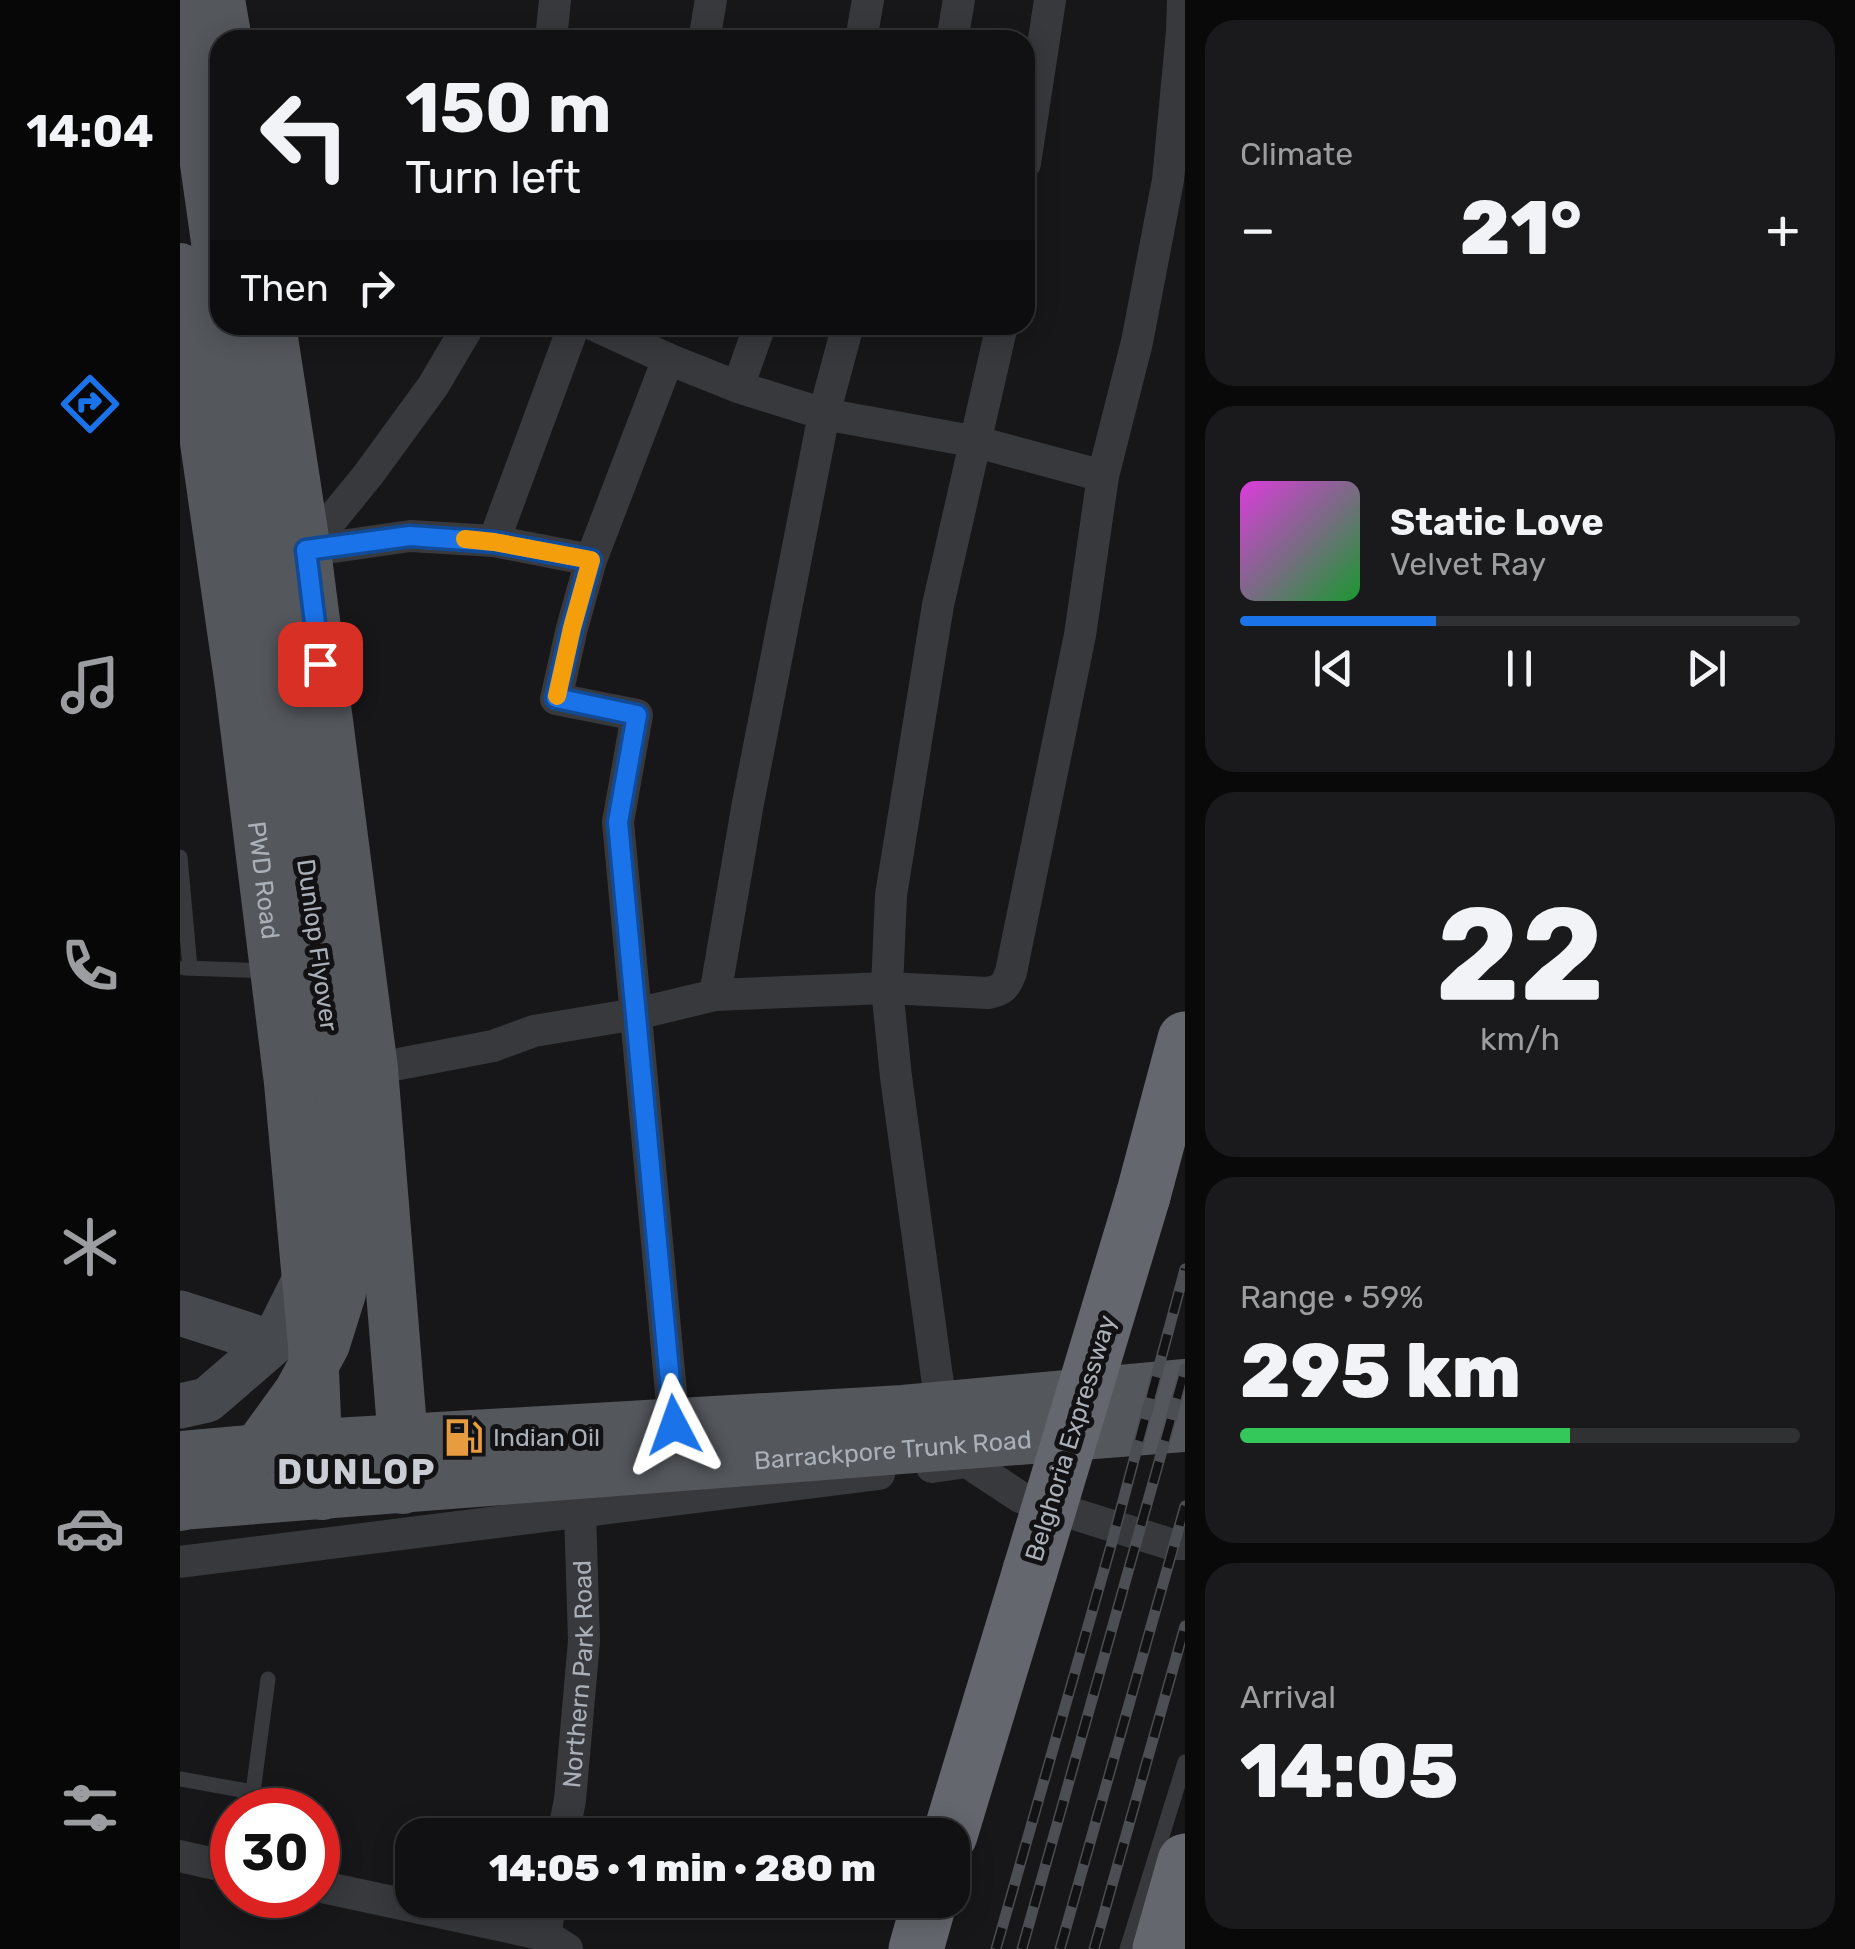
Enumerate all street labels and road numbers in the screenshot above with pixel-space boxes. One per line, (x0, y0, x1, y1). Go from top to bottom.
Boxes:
street label: PWD Road (242, 820, 285, 941)
street label: Dunlop Flyover (291, 857, 344, 1034)
street label: Belghoria Expressway (1019, 1311, 1122, 1565)
street label: Barrackpore Trunk Road (753, 1425, 1033, 1475)
street label: Northern Park Road (557, 1560, 599, 1789)

